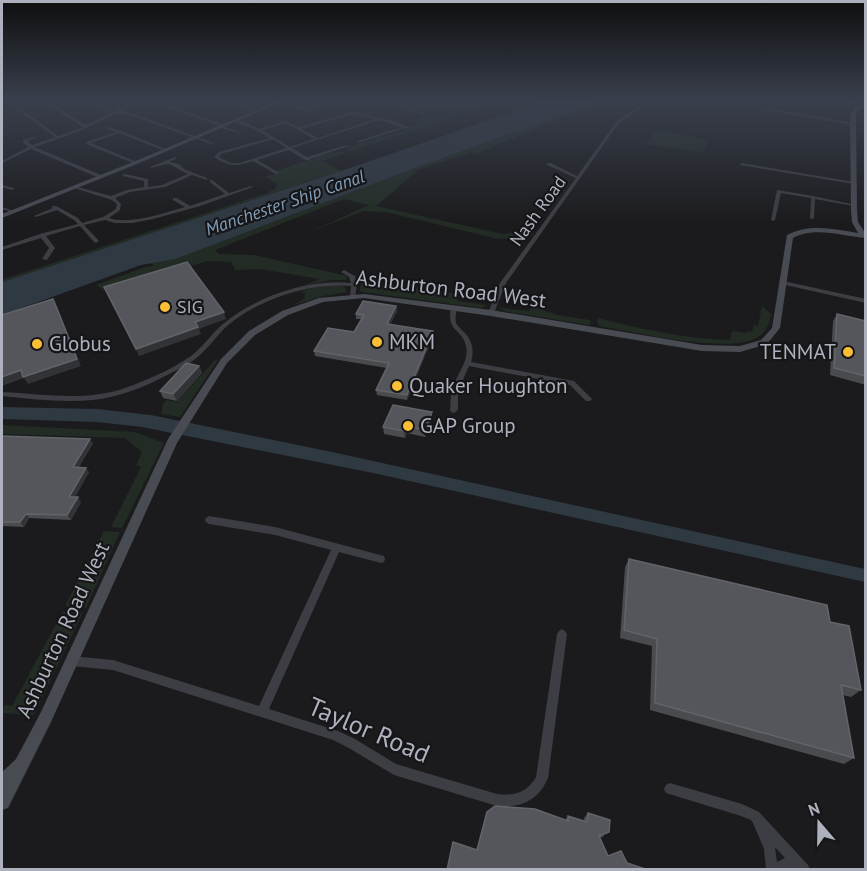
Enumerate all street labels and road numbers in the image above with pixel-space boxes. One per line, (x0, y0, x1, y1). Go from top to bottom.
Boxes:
street label: Nash Road (504, 171, 571, 250)
street label: Ashburton Road West (355, 263, 548, 314)
street label: Ashburton Road West (10, 537, 115, 722)
street label: Taylor Road (303, 689, 435, 770)

